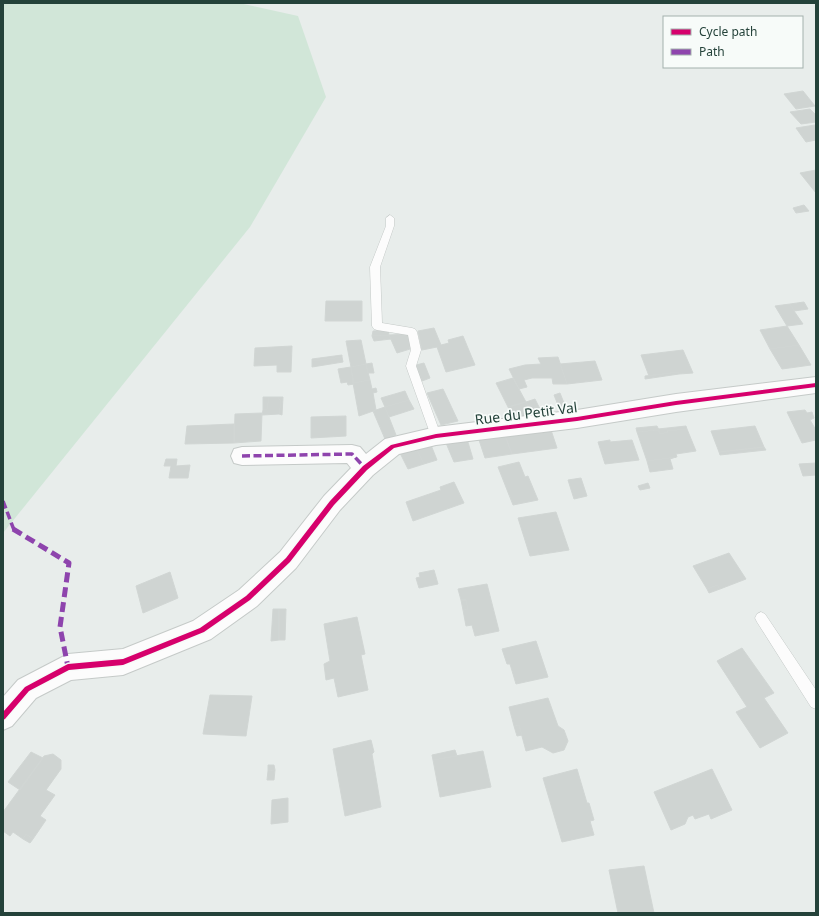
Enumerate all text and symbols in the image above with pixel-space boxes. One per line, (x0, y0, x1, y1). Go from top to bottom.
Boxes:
legend (663, 16, 803, 68)
text: Cycle path (699, 23, 757, 40)
text: Path (699, 43, 725, 60)
street label: Rue du Petit Val (474, 397, 578, 429)

